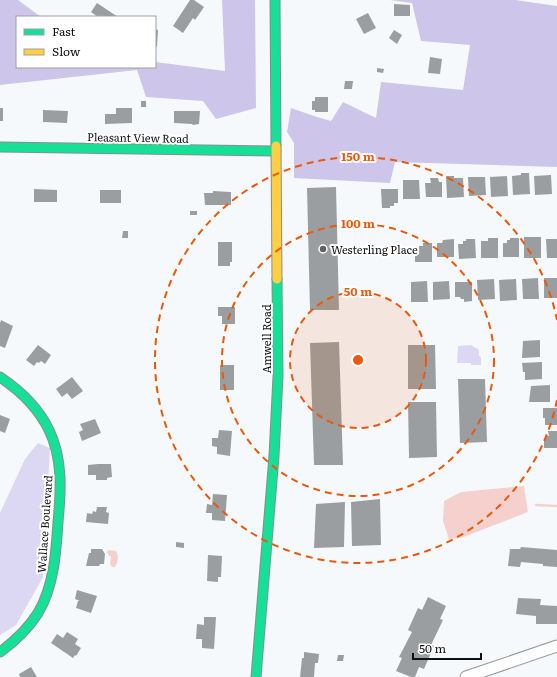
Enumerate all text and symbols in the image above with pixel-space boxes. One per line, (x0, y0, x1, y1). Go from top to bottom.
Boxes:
legend (16, 16, 156, 68)
text: Fast (52, 22, 76, 40)
text: Slow (52, 42, 81, 60)
street label: Pleasant View Road (87, 128, 189, 146)
text: 150 m (341, 147, 375, 165)
text: 100 m (341, 214, 375, 232)
place label: Westerling Place (331, 241, 418, 257)
marker: Westerling Place (318, 244, 328, 254)
text: 50 m (344, 282, 372, 300)
street label: Amwell Road (258, 304, 274, 374)
centre of rings (351, 353, 365, 367)
street label: Wallace Boulevard (33, 474, 55, 573)
scale bar (413, 635, 481, 661)
text: 50 m (419, 639, 446, 657)

